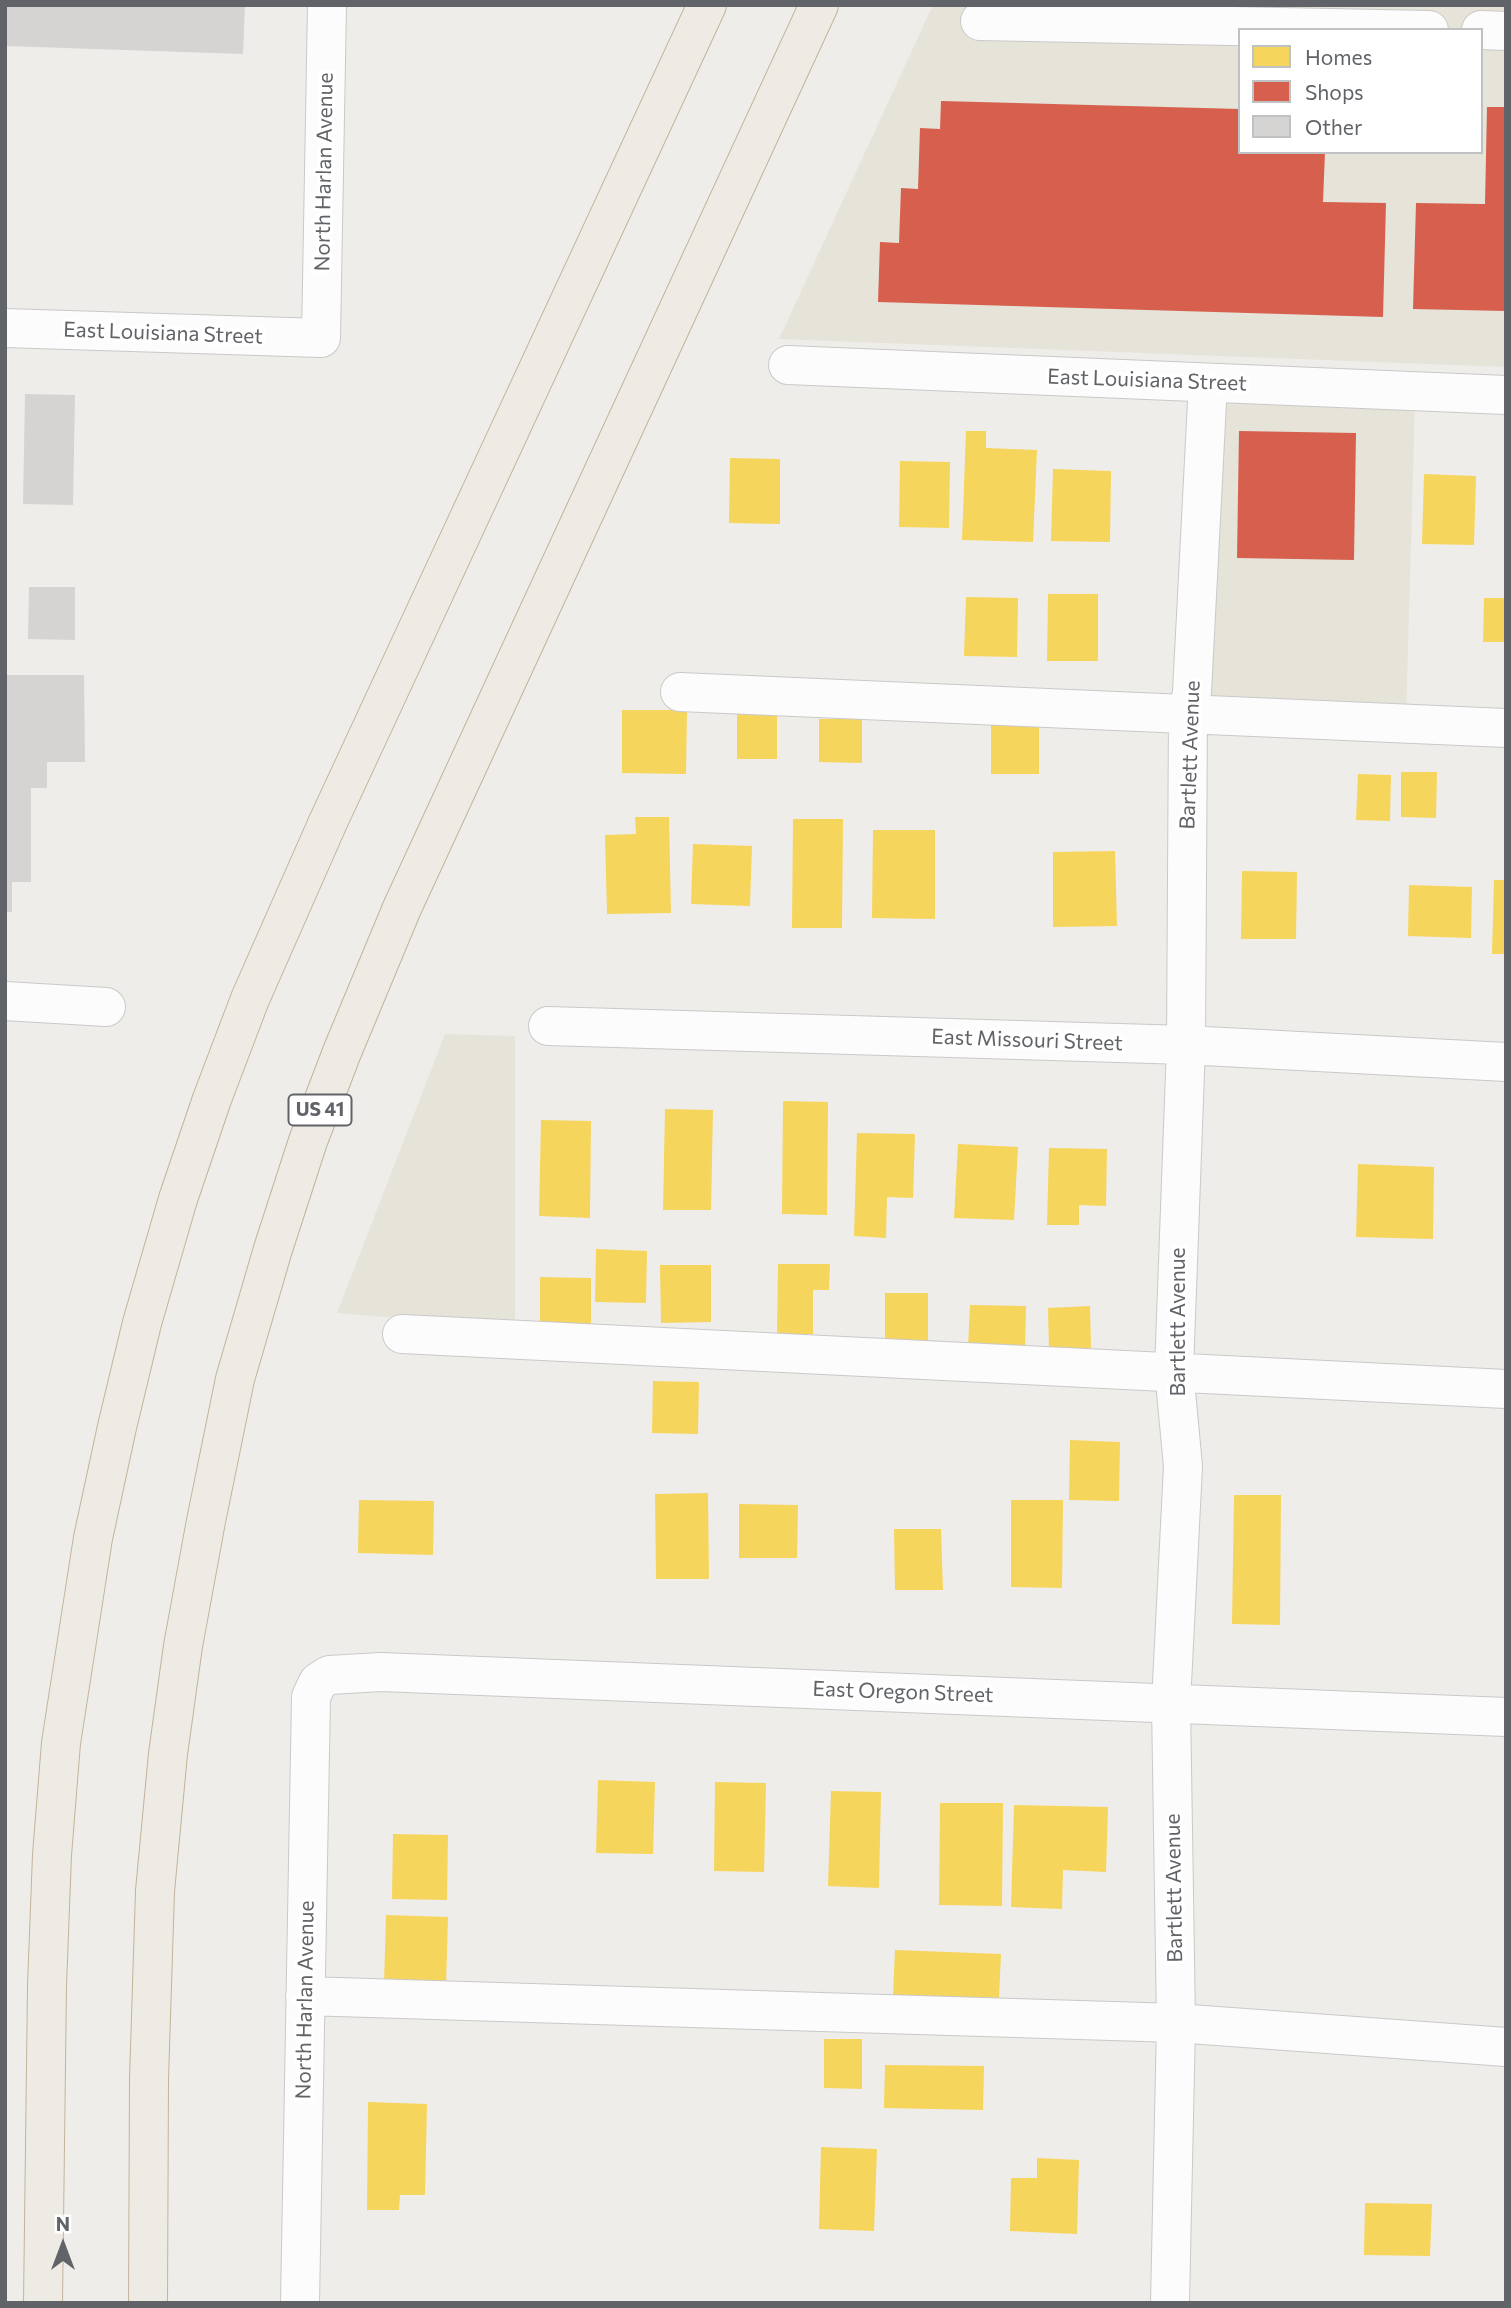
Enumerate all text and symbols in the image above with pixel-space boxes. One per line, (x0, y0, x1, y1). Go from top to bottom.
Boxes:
legend (1238, 28, 1483, 154)
text: Homes (1305, 44, 1372, 69)
street label: North Harlan Avenue (310, 72, 338, 272)
text: Shops (1305, 79, 1364, 104)
text: Other (1305, 114, 1362, 139)
street label: East Louisiana Street (63, 317, 263, 349)
street label: East Louisiana Street (1047, 364, 1247, 396)
street label: Bartlett Avenue (1175, 680, 1205, 830)
street label: East Missouri Street (931, 1024, 1123, 1056)
road number: US 41 (288, 1094, 352, 1126)
street label: Bartlett Avenue (1165, 1247, 1191, 1397)
street label: East Oregon Street (812, 1676, 994, 1708)
street label: Bartlett Avenue (1160, 1813, 1188, 1963)
street label: North Harlan Avenue (291, 1900, 319, 2100)
north arrow (28, 2210, 98, 2280)
text: N (56, 2212, 70, 2235)

